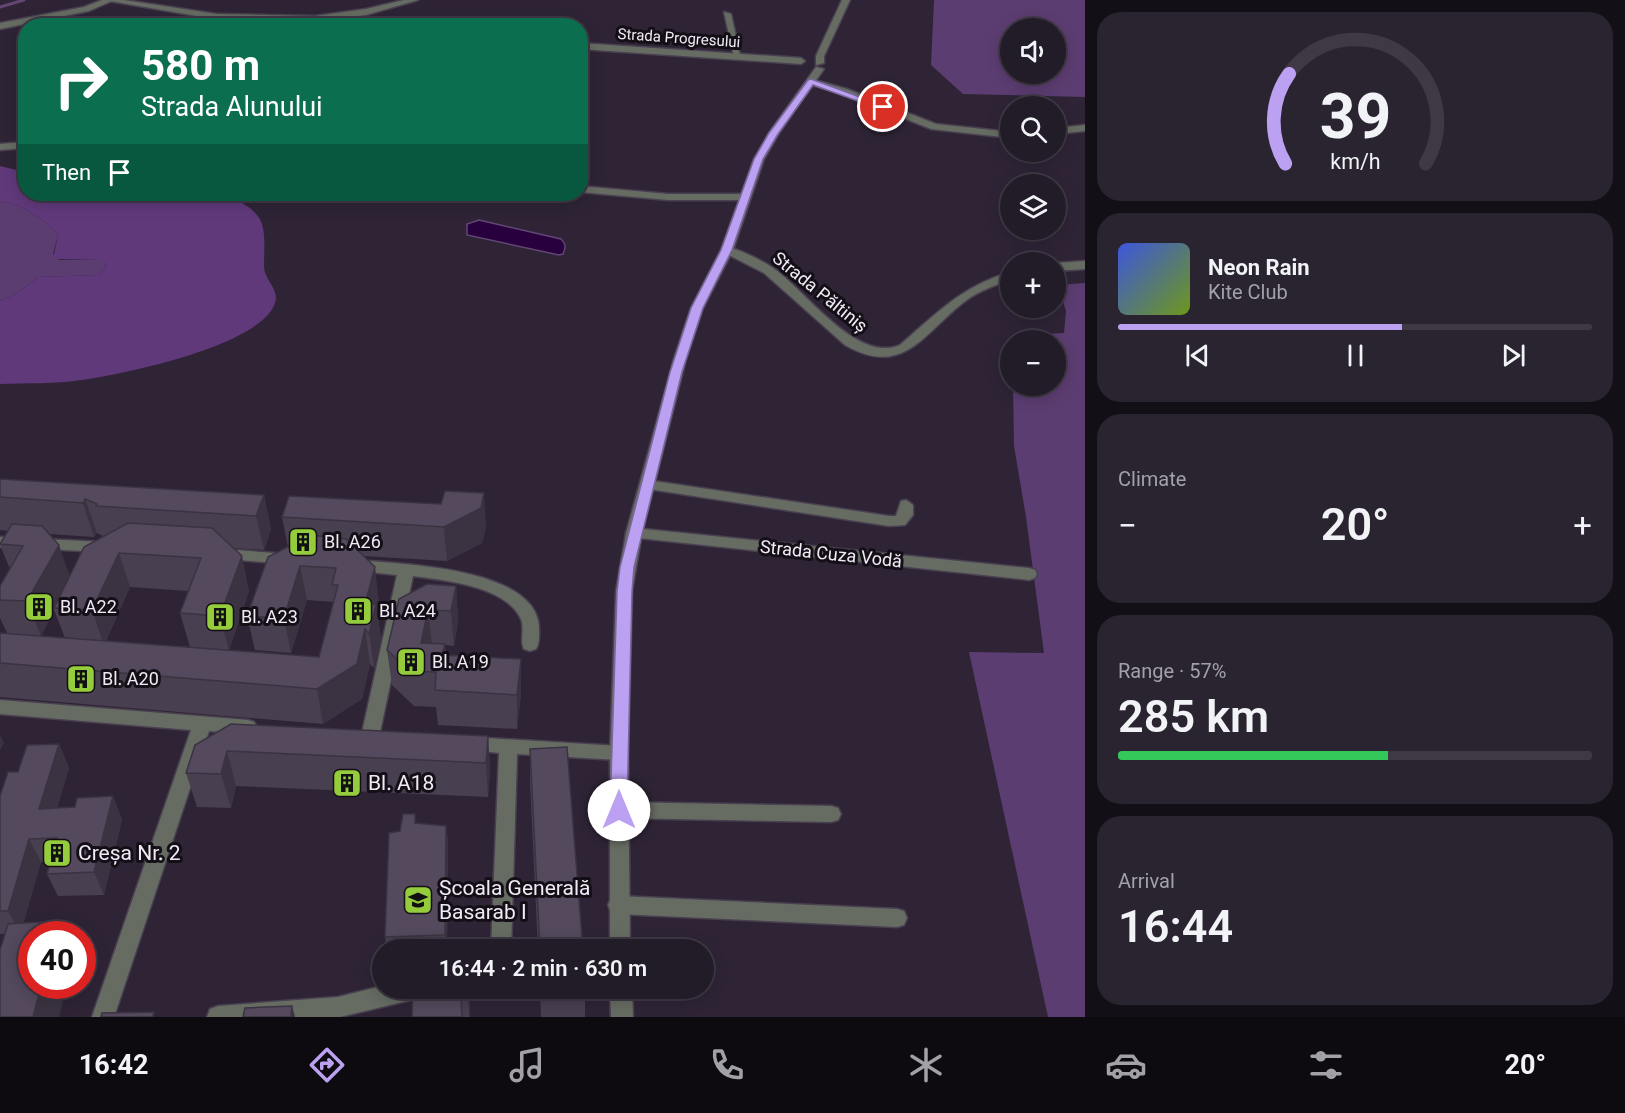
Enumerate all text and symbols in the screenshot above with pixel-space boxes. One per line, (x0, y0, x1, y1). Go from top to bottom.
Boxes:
map controls (1000, 18, 1066, 396)
button: sound (1000, 18, 1066, 84)
street label: Strada Progresului (617, 25, 741, 51)
text: 580 m (141, 41, 260, 90)
icon: right (42, 42, 120, 120)
text: 39 (1319, 80, 1391, 153)
pin (857, 81, 908, 132)
icon: arrive (866, 90, 899, 123)
text: Strada Alunului (141, 91, 323, 123)
button: search (1000, 96, 1066, 162)
text: km/h (1330, 149, 1380, 174)
icon: arrive (103, 156, 136, 189)
text: Then (42, 160, 91, 185)
button: layers (1000, 174, 1066, 240)
street label: Strada Păltiniș (768, 247, 872, 337)
button: + (1000, 252, 1066, 318)
text: Neon Rain (1208, 255, 1310, 280)
text: Kite Club (1208, 280, 1288, 304)
button: − (1000, 330, 1066, 396)
icon: previous (1181, 339, 1214, 372)
icon: pause (1339, 339, 1372, 372)
icon: next (1497, 339, 1530, 372)
text: Climate (1118, 467, 1186, 491)
text: 20° (1321, 498, 1389, 551)
text: − (1118, 506, 1137, 545)
text: + (1573, 506, 1592, 545)
building icon: Bl. A26 (287, 526, 319, 558)
place label: Bl. A26 (324, 531, 381, 552)
street label: Strada Cuza Vodă (759, 536, 903, 571)
building icon: Bl. A22 (23, 591, 55, 623)
building icon: Bl. A24 (342, 595, 374, 627)
place label: Bl. A22 (60, 596, 117, 617)
place label: Bl. A24 (379, 600, 436, 621)
building icon: Bl. A23 (204, 601, 236, 633)
place label: Bl. A23 (241, 606, 298, 627)
building icon: Bl. A19 (395, 646, 427, 678)
place label: Bl. A19 (432, 651, 489, 672)
text: Range · 57% (1118, 659, 1226, 683)
building icon: Bl. A20 (65, 663, 97, 695)
place label: Bl. A20 (102, 668, 159, 689)
text: 285 km (1118, 690, 1269, 743)
building icon: Bl. A18 (331, 767, 363, 799)
place label: Bl. A18 (368, 771, 434, 795)
position arrow (587, 778, 651, 842)
building icon: Creșa Nr. 2 (41, 837, 73, 869)
place label: Creșa Nr. 2 (78, 841, 181, 865)
text: Arrival (1118, 869, 1175, 893)
place label: Școala Generală Basarab I (439, 876, 590, 924)
school or university icon: Școala Generală Basarab I (402, 884, 434, 916)
text: 16:44 (1118, 900, 1233, 953)
speed limit sign: 40 (18, 921, 96, 999)
text: 16:44 · 2 min · 630 m (439, 956, 647, 981)
icon: directions (306, 1044, 348, 1086)
icon: music (506, 1044, 548, 1086)
icon: phone (706, 1044, 748, 1086)
icon: climate (905, 1044, 947, 1086)
icon: car (1105, 1044, 1147, 1086)
icon: filters (1305, 1044, 1347, 1086)
text: 16:42 (79, 1049, 148, 1081)
text: 20° (1505, 1049, 1546, 1081)

